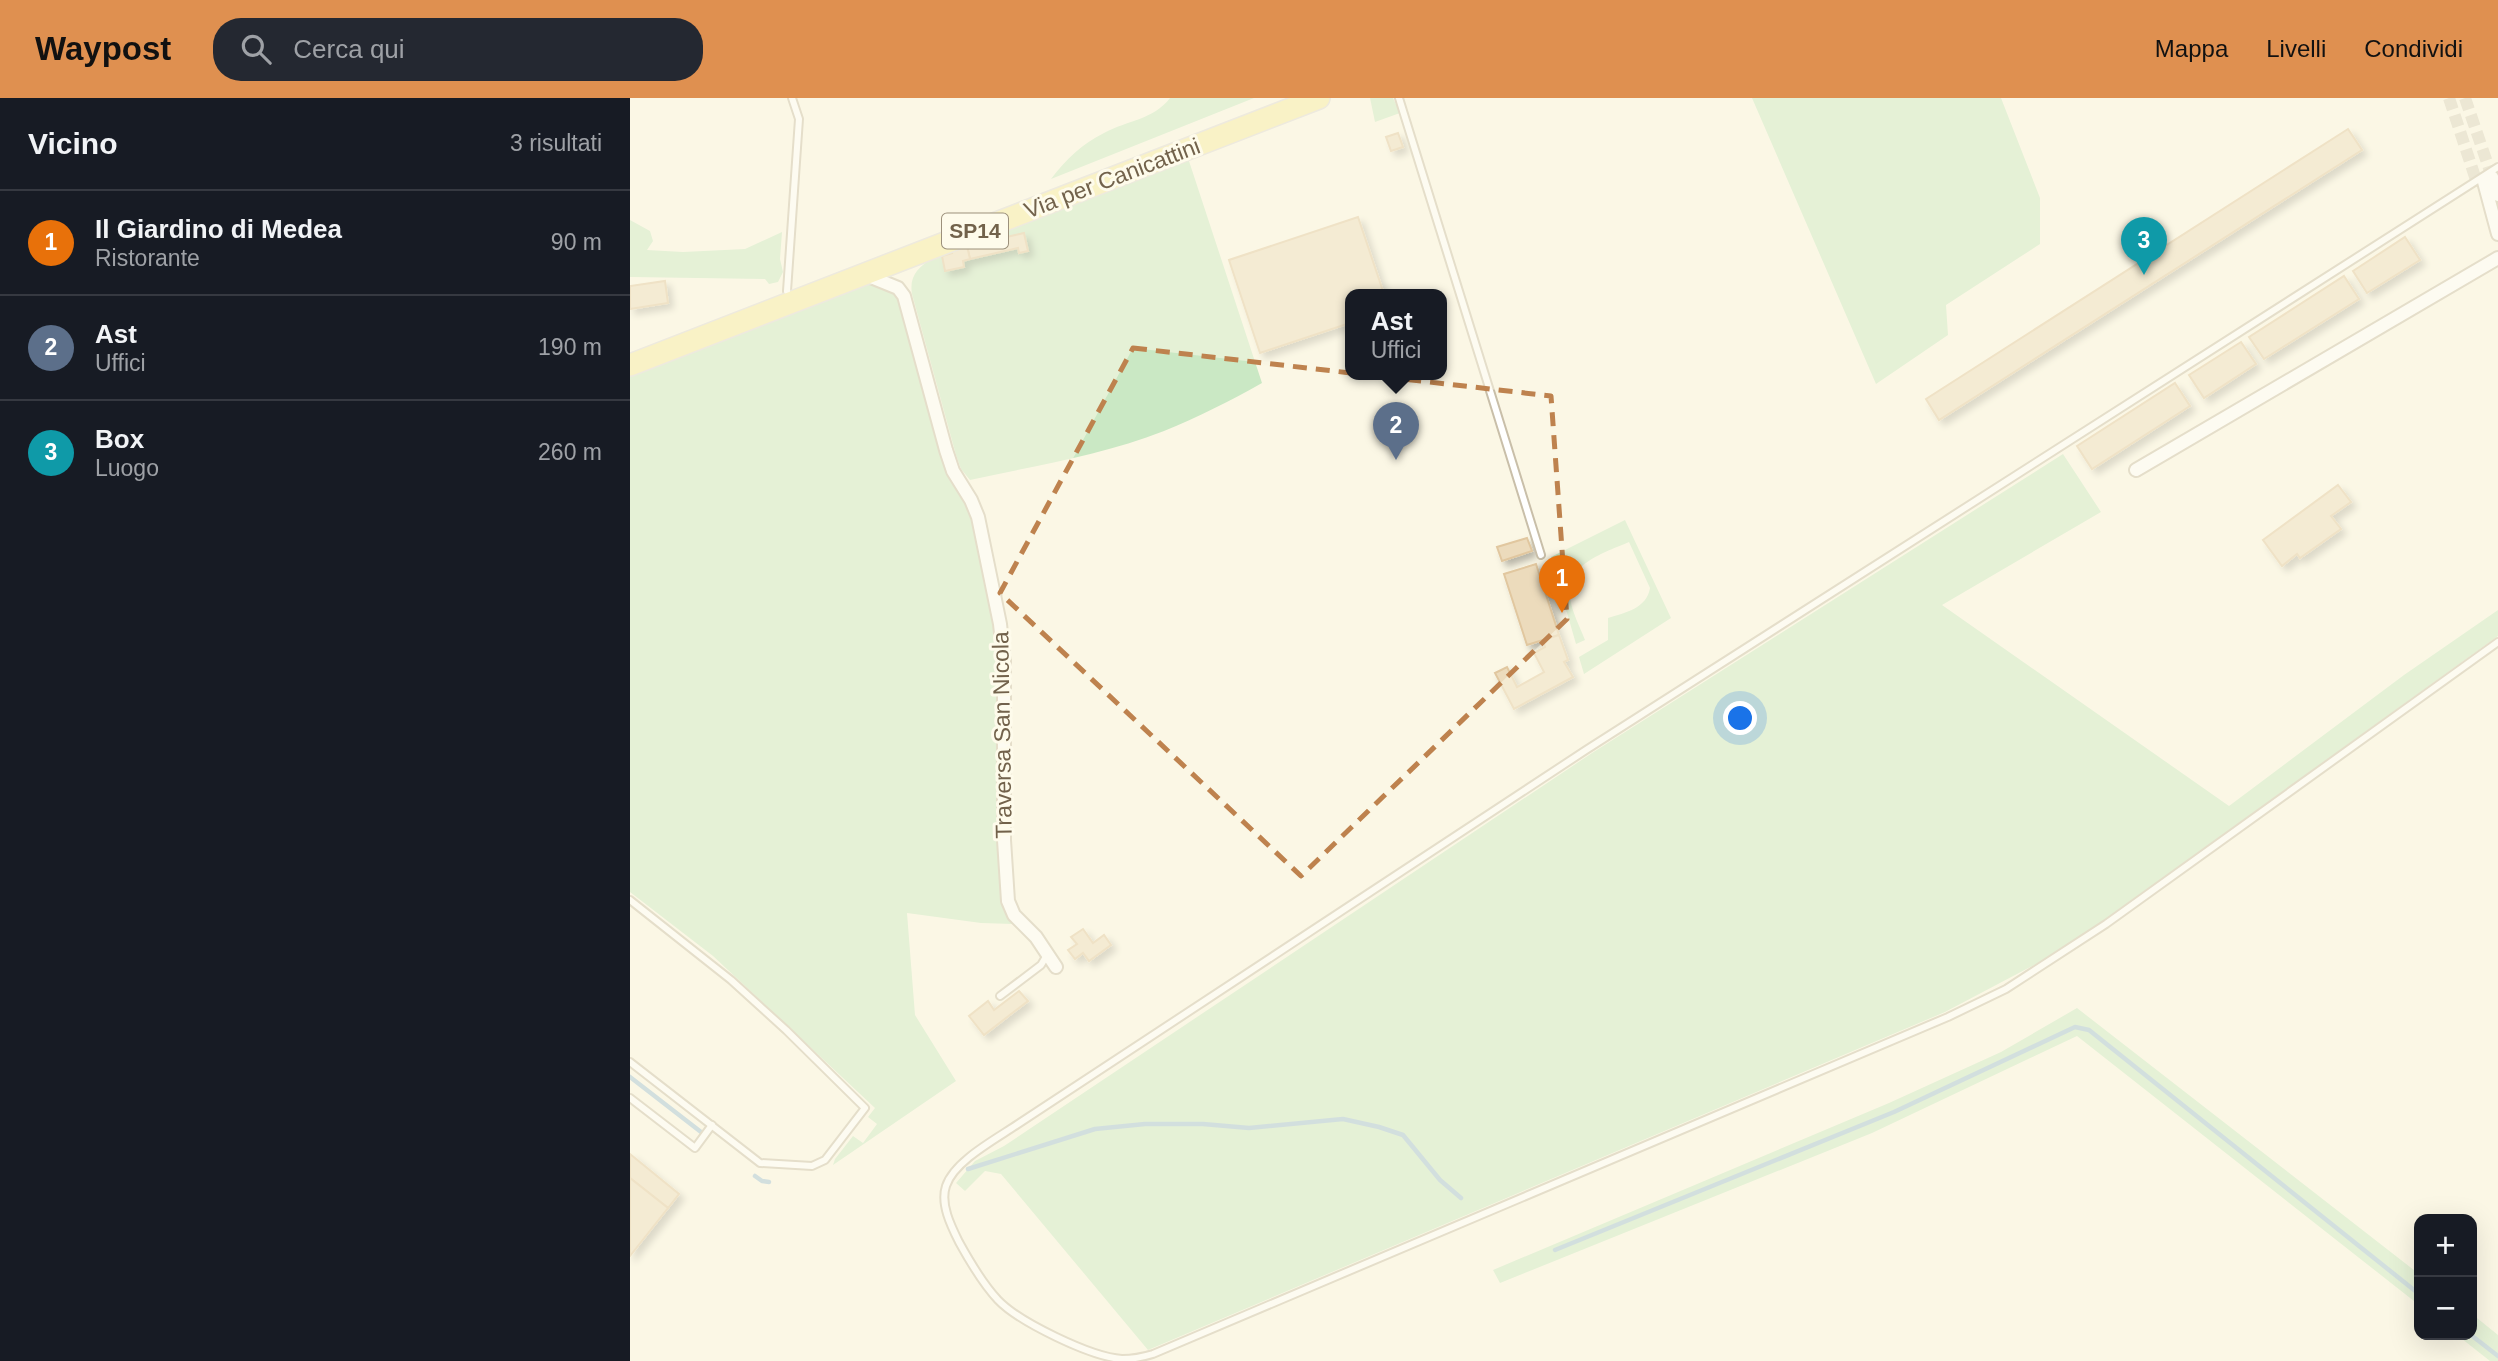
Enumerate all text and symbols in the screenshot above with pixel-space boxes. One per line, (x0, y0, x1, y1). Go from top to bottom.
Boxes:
search box (213, 18, 703, 81)
text: Waypost (35, 30, 171, 67)
icon: search (237, 30, 275, 68)
text: Cerca qui (293, 34, 405, 64)
text: Mappa (2155, 35, 2228, 62)
text: Livelli (2266, 35, 2326, 62)
text: Condividi (2364, 35, 2463, 62)
text: Vicino (28, 127, 117, 160)
text: 3 risultati (510, 130, 602, 156)
street label: Via per Canicattini (1020, 132, 1204, 224)
text: Il Giardino di Medea (95, 214, 342, 244)
road number: SP14 (942, 214, 1008, 248)
pin: 3 (2121, 217, 2167, 275)
text: 1 (45, 229, 57, 255)
text: 90 m (551, 229, 602, 255)
text: Ristorante (95, 245, 200, 271)
popup (1345, 289, 1447, 380)
text: Ast (1371, 306, 1413, 336)
text: Ast (95, 319, 137, 349)
text: 2 (45, 334, 57, 360)
text: 190 m (538, 334, 602, 360)
text: Uffici (1371, 337, 1421, 363)
text: Uffici (95, 350, 146, 376)
pin: 2 (1373, 402, 1419, 460)
text: Box (95, 424, 144, 454)
text: 3 (45, 439, 57, 465)
text: 260 m (538, 439, 602, 465)
text: Luogo (95, 455, 159, 481)
pin: 1 (1539, 555, 1585, 613)
street label: Traversa San Nicola (987, 631, 1017, 839)
your location (1723, 701, 1757, 735)
map controls (2414, 1214, 2477, 1340)
button: + (2414, 1214, 2477, 1277)
button: − (2414, 1277, 2477, 1340)

